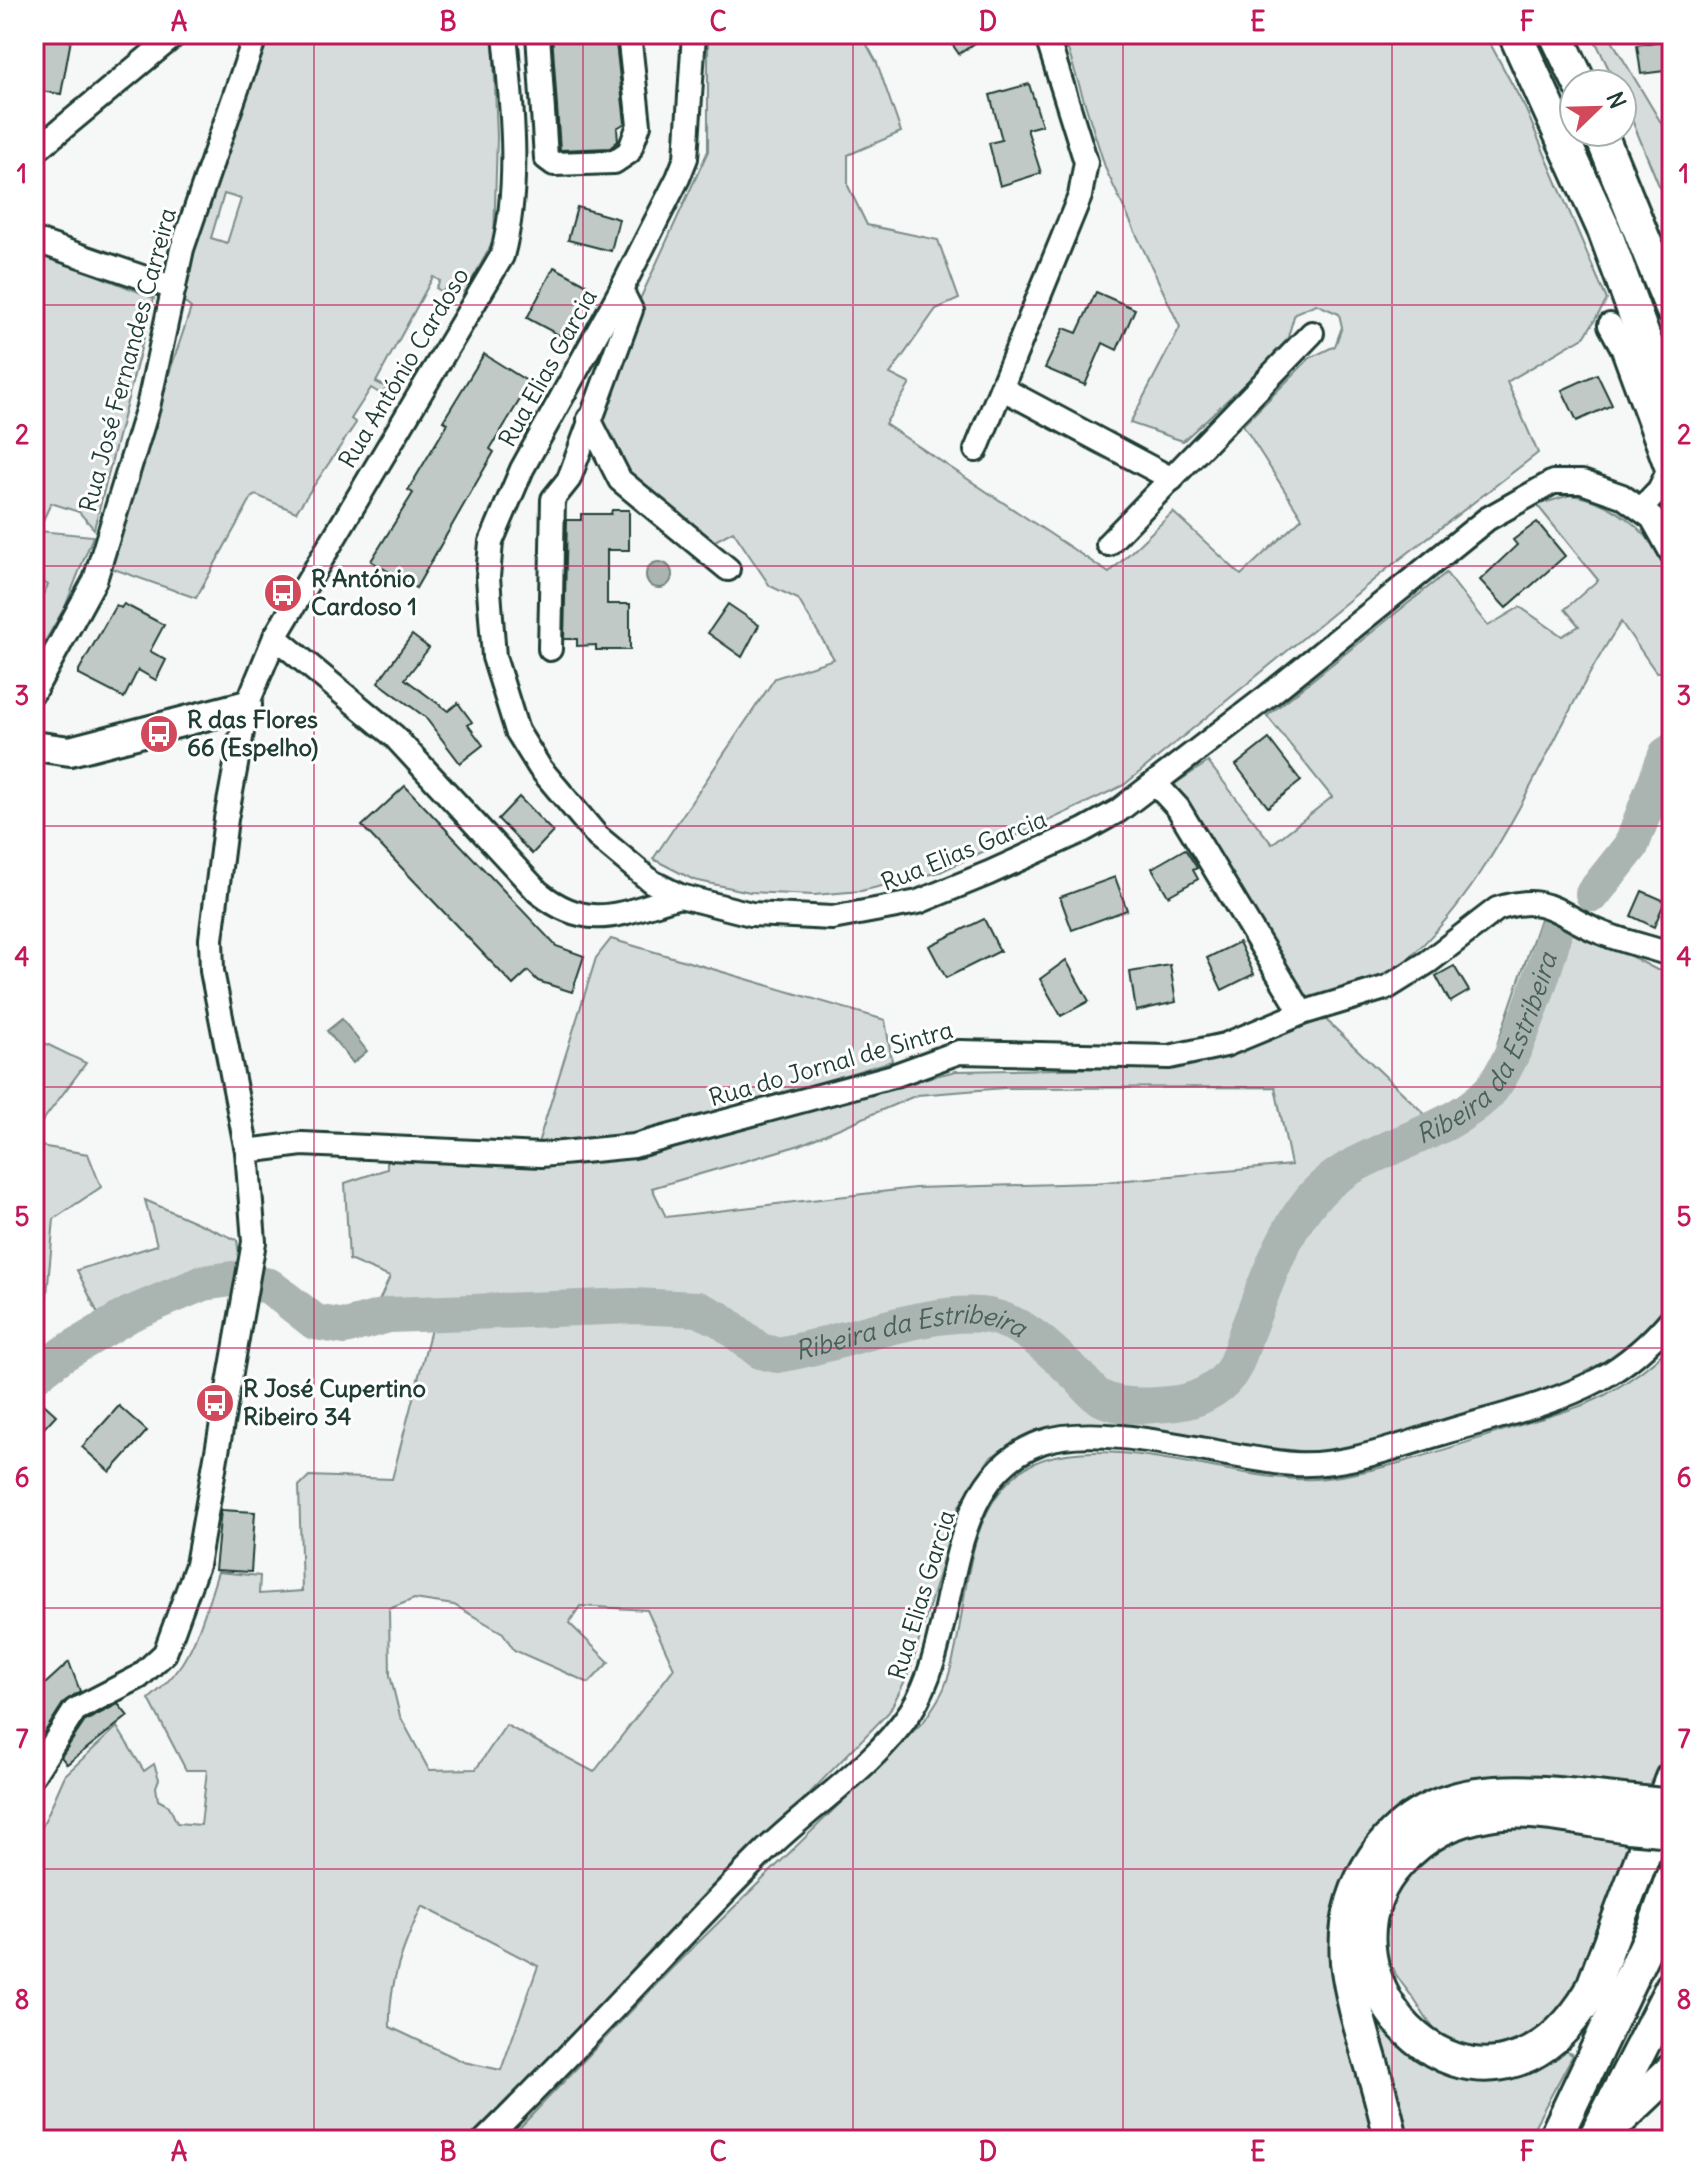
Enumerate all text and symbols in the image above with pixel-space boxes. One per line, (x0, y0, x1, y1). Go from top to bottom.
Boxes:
text: A (171, 5, 188, 38)
text: B (439, 5, 457, 38)
text: C (709, 5, 727, 38)
text: D (979, 5, 997, 38)
text: E (1250, 5, 1266, 38)
text: F (1520, 5, 1535, 38)
north arrow (1558, 68, 1638, 148)
text: N (1601, 88, 1632, 113)
text: 1 (17, 157, 27, 190)
text: 1 (1679, 157, 1689, 190)
street label: Rua José Fernandes Carreira (72, 204, 182, 515)
street label: Rua António Cardoso (331, 262, 475, 473)
street label: Rua Elias Garcia (491, 283, 603, 452)
text: 2 (15, 418, 29, 451)
text: 2 (1677, 418, 1691, 451)
place label: R António Cardoso 1 (311, 563, 417, 621)
bus stop icon: R António Cardoso 1 (262, 572, 304, 614)
text: 3 (15, 679, 29, 712)
text: 3 (1677, 679, 1691, 712)
place label: R das Flores 66 (Espelho) (187, 704, 318, 762)
bus stop icon: R das Flores 66 (Espelho) (138, 713, 180, 755)
street label: Rua Elias Garcia (877, 803, 1051, 897)
text: 4 (14, 940, 30, 973)
text: 4 (1676, 940, 1692, 973)
water label: Ribeira da Estribeira (1411, 948, 1564, 1151)
street label: Rua do Jornal de Sintra (705, 1014, 956, 1112)
text: 5 (15, 1200, 30, 1233)
text: 5 (1677, 1200, 1692, 1233)
water label: Ribeira da Estribeira (792, 1297, 1033, 1367)
place label: R José Cupertino Ribeiro 34 (243, 1373, 426, 1431)
bus stop icon: R José Cupertino Ribeiro 34 (194, 1382, 236, 1424)
text: 6 (14, 1461, 30, 1494)
text: 6 (1676, 1461, 1692, 1494)
street label: Rua Elias Garcia (881, 1506, 961, 1683)
text: 7 (16, 1722, 29, 1755)
text: 7 (1678, 1722, 1691, 1755)
text: 8 (15, 1983, 29, 2016)
text: 8 (1677, 1983, 1691, 2016)
text: A (171, 2135, 188, 2168)
text: B (439, 2135, 457, 2168)
text: C (709, 2135, 727, 2168)
text: D (979, 2135, 997, 2168)
text: E (1250, 2135, 1266, 2168)
text: F (1520, 2135, 1535, 2168)

